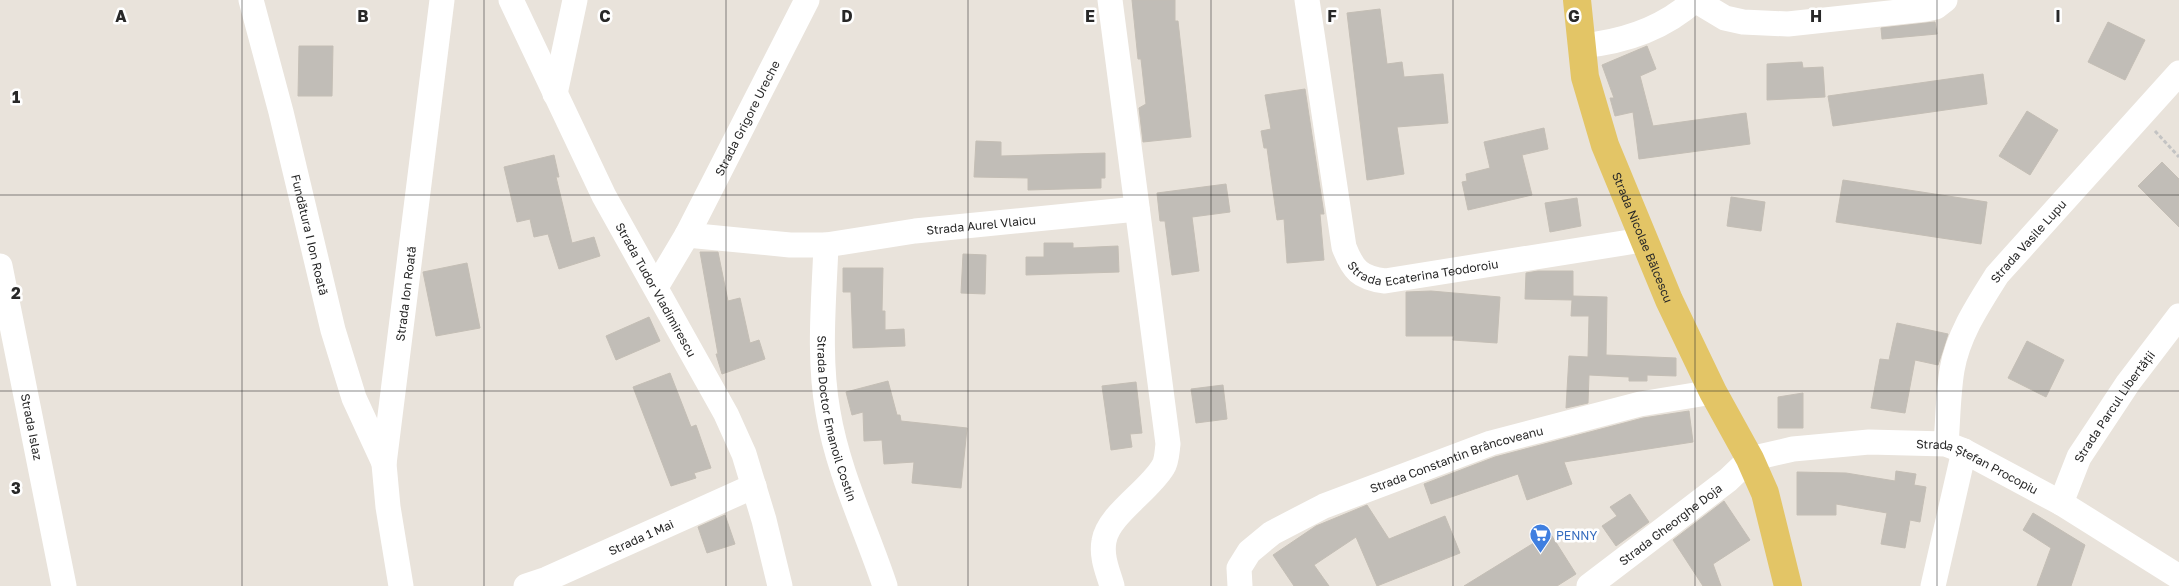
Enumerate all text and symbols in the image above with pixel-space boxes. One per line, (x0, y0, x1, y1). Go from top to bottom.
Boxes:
text: A (115, 6, 127, 26)
text: B (357, 6, 369, 26)
text: C (599, 6, 611, 26)
text: D (841, 6, 853, 26)
text: E (1085, 6, 1095, 26)
text: F (1327, 6, 1337, 26)
text: G (1568, 6, 1580, 26)
text: H (1810, 6, 1822, 26)
text: I (2055, 6, 2061, 26)
street label: Strada Grigore Ureche (711, 58, 782, 178)
text: 1 (12, 87, 20, 107)
street label: Strada Nicolae Bălcescu (1609, 170, 1677, 305)
street label: Fundătura I Ion Roată (289, 173, 332, 297)
street label: Strada Vasile Lupu (1987, 196, 2069, 285)
street label: Strada Aurel Vlaicu (926, 212, 1037, 237)
street label: Strada Tudor Vladimirescu (613, 220, 700, 359)
street label: Strada Ion Roată (392, 245, 419, 342)
street label: Strada Ecaterina Teodoroiu (1348, 250, 1504, 270)
text: Strada Ecaterina Teodoroiu (1345, 256, 1499, 288)
text: 2 (11, 283, 21, 303)
street label: Strada Doctor Emanoil Costin (815, 335, 860, 503)
street label: Strada Parcul Libertății (2070, 347, 2158, 464)
street label: Strada Islaz (18, 392, 46, 461)
street label: Strada Constantin Brâncoveanu (1368, 422, 1545, 496)
street label: Strada Ștefan Procopiu (1916, 436, 2041, 497)
text: 3 (11, 478, 21, 498)
street label: Strada Gheorghe Doja (1616, 480, 1725, 568)
street label: Strada 1 Mai (606, 516, 676, 558)
supermarket icon: PENNY (1528, 523, 1552, 554)
place label: PENNY (1556, 528, 1597, 543)

